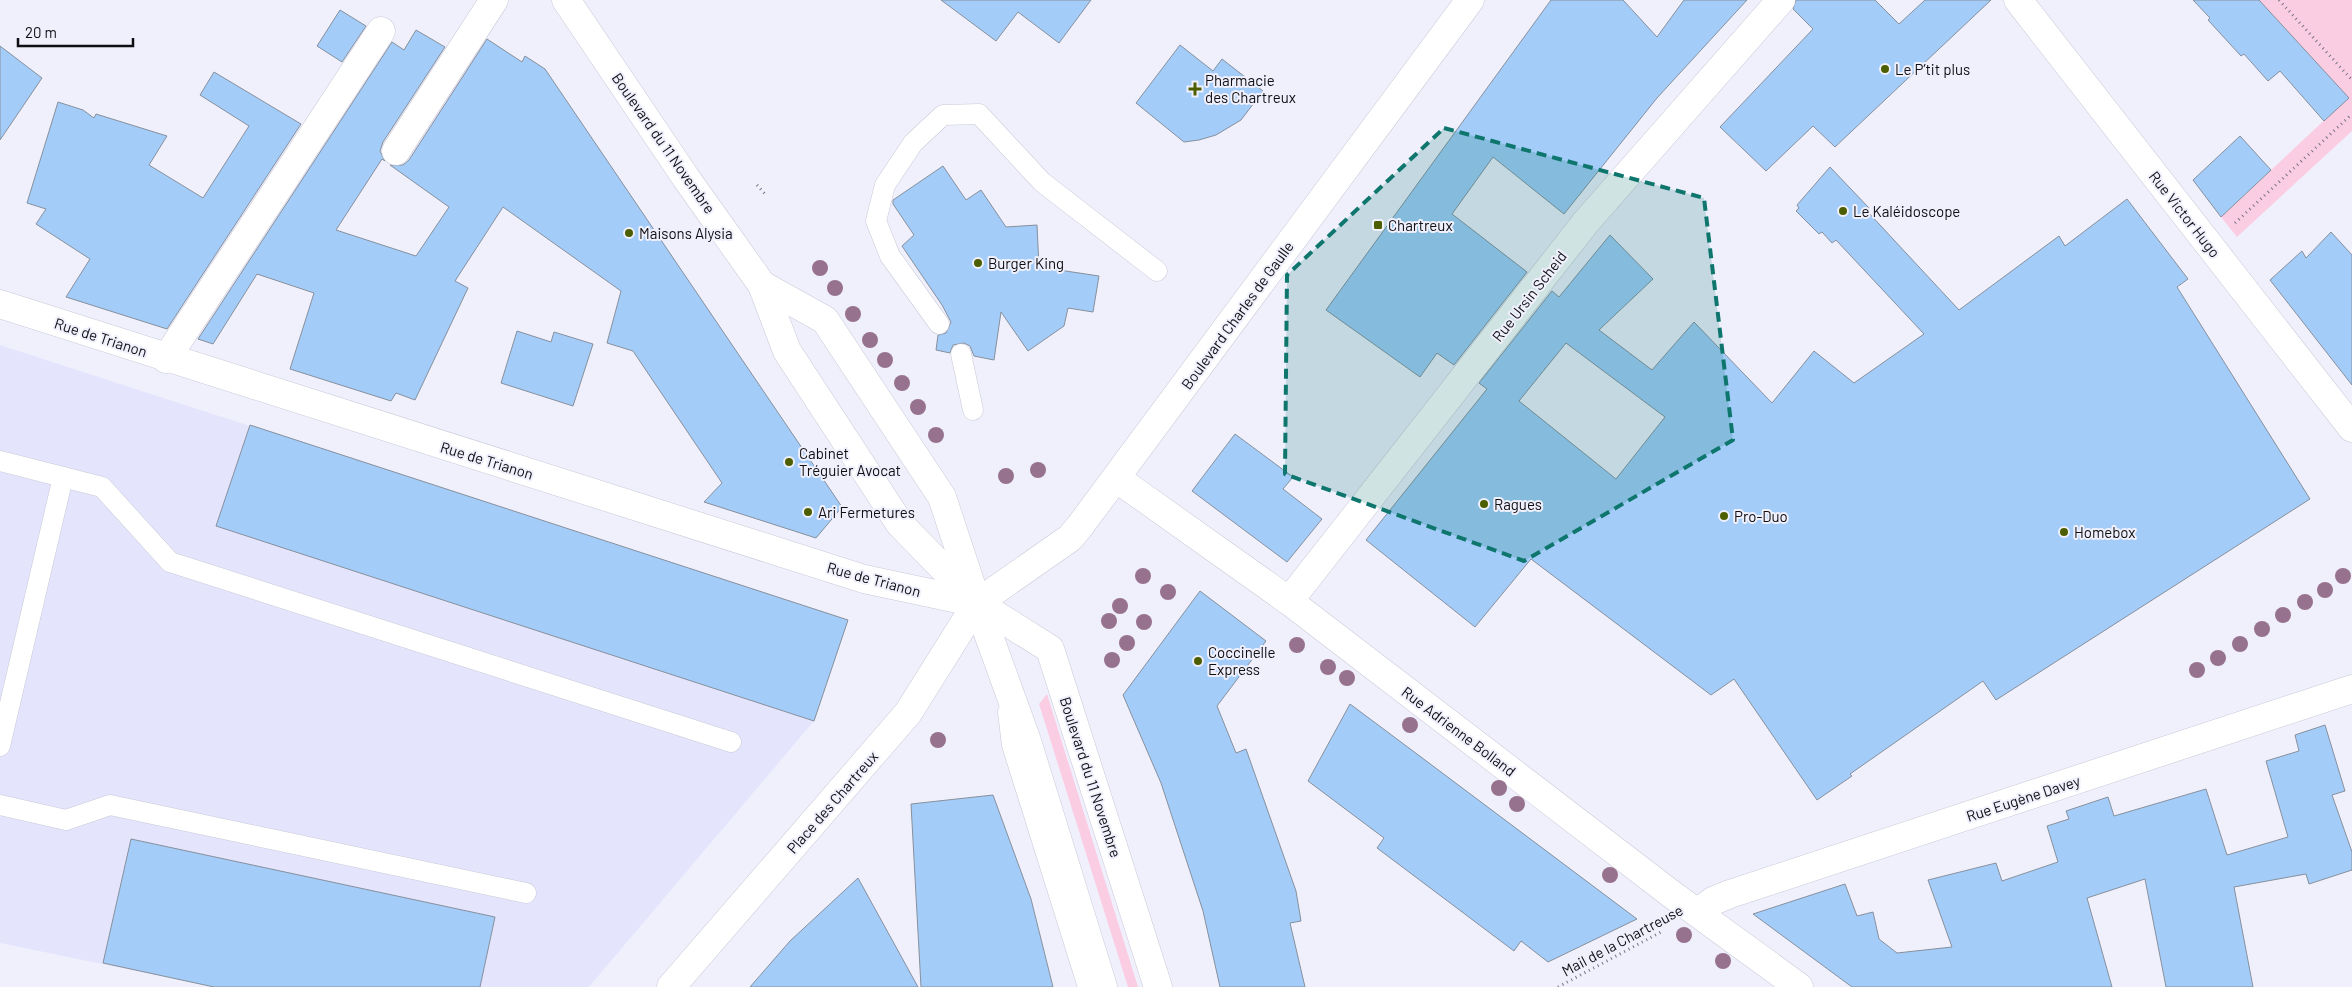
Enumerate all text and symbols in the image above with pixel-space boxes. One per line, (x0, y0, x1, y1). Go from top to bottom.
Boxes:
scale bar (18, 15, 132, 47)
text: 20 m (25, 23, 57, 41)
place label: Le P’tit plus (1895, 60, 1970, 78)
marker: Le P’tit plus (1879, 63, 1891, 75)
street label: Boulevard du 11 Novembre (609, 69, 719, 217)
place label: Pharmacie des Chartreux (1205, 71, 1296, 106)
marker: Pharmacie des Chartreux (1189, 83, 1201, 95)
street label: Rue Victor Hugo (2146, 167, 2224, 261)
place label: Le Kaléidoscope (1853, 202, 1960, 220)
marker: Le Kaléidoscope (1837, 205, 1849, 217)
place label: Chartreux (1388, 216, 1453, 234)
marker: Chartreux (1372, 219, 1384, 231)
place label: Maisons Alysia (639, 224, 733, 242)
marker: Maisons Alysia (623, 227, 635, 239)
street label: Boulevard Charles de Gaulle (1177, 237, 1297, 393)
street label: Rue Ursin Scheid (1488, 247, 1570, 345)
place label: Burger King (988, 254, 1064, 272)
marker: Burger King (972, 257, 984, 269)
street label: Rue de Trianon (52, 314, 150, 360)
street label: Rue de Trianon (438, 437, 536, 483)
place label: Cabinet Tréguier Avocat (799, 444, 901, 479)
marker: Cabinet Tréguier Avocat (783, 456, 795, 468)
place label: Ragues (1494, 495, 1542, 513)
marker: Ragues (1478, 498, 1490, 510)
place label: Ari Fermetures (818, 503, 915, 521)
marker: Ari Fermetures (802, 506, 814, 518)
place label: Pro-Duo (1734, 507, 1788, 525)
marker: Pro-Duo (1718, 510, 1730, 522)
place label: Homebox (2074, 523, 2136, 541)
marker: Homebox (2058, 526, 2070, 538)
street label: Rue de Trianon (825, 558, 923, 600)
place label: Coccinelle Express (1208, 643, 1276, 678)
marker: Coccinelle Express (1192, 655, 1204, 667)
street label: Rue Adrienne Bolland (1398, 682, 1520, 780)
street label: Boulevard du 11 Novembre (1057, 694, 1125, 860)
street label: Place des Chartreux (783, 747, 881, 857)
street label: Rue Eugène Davey (1964, 771, 2082, 825)
street label: Mail de la Chartreuse (1558, 900, 1686, 980)

